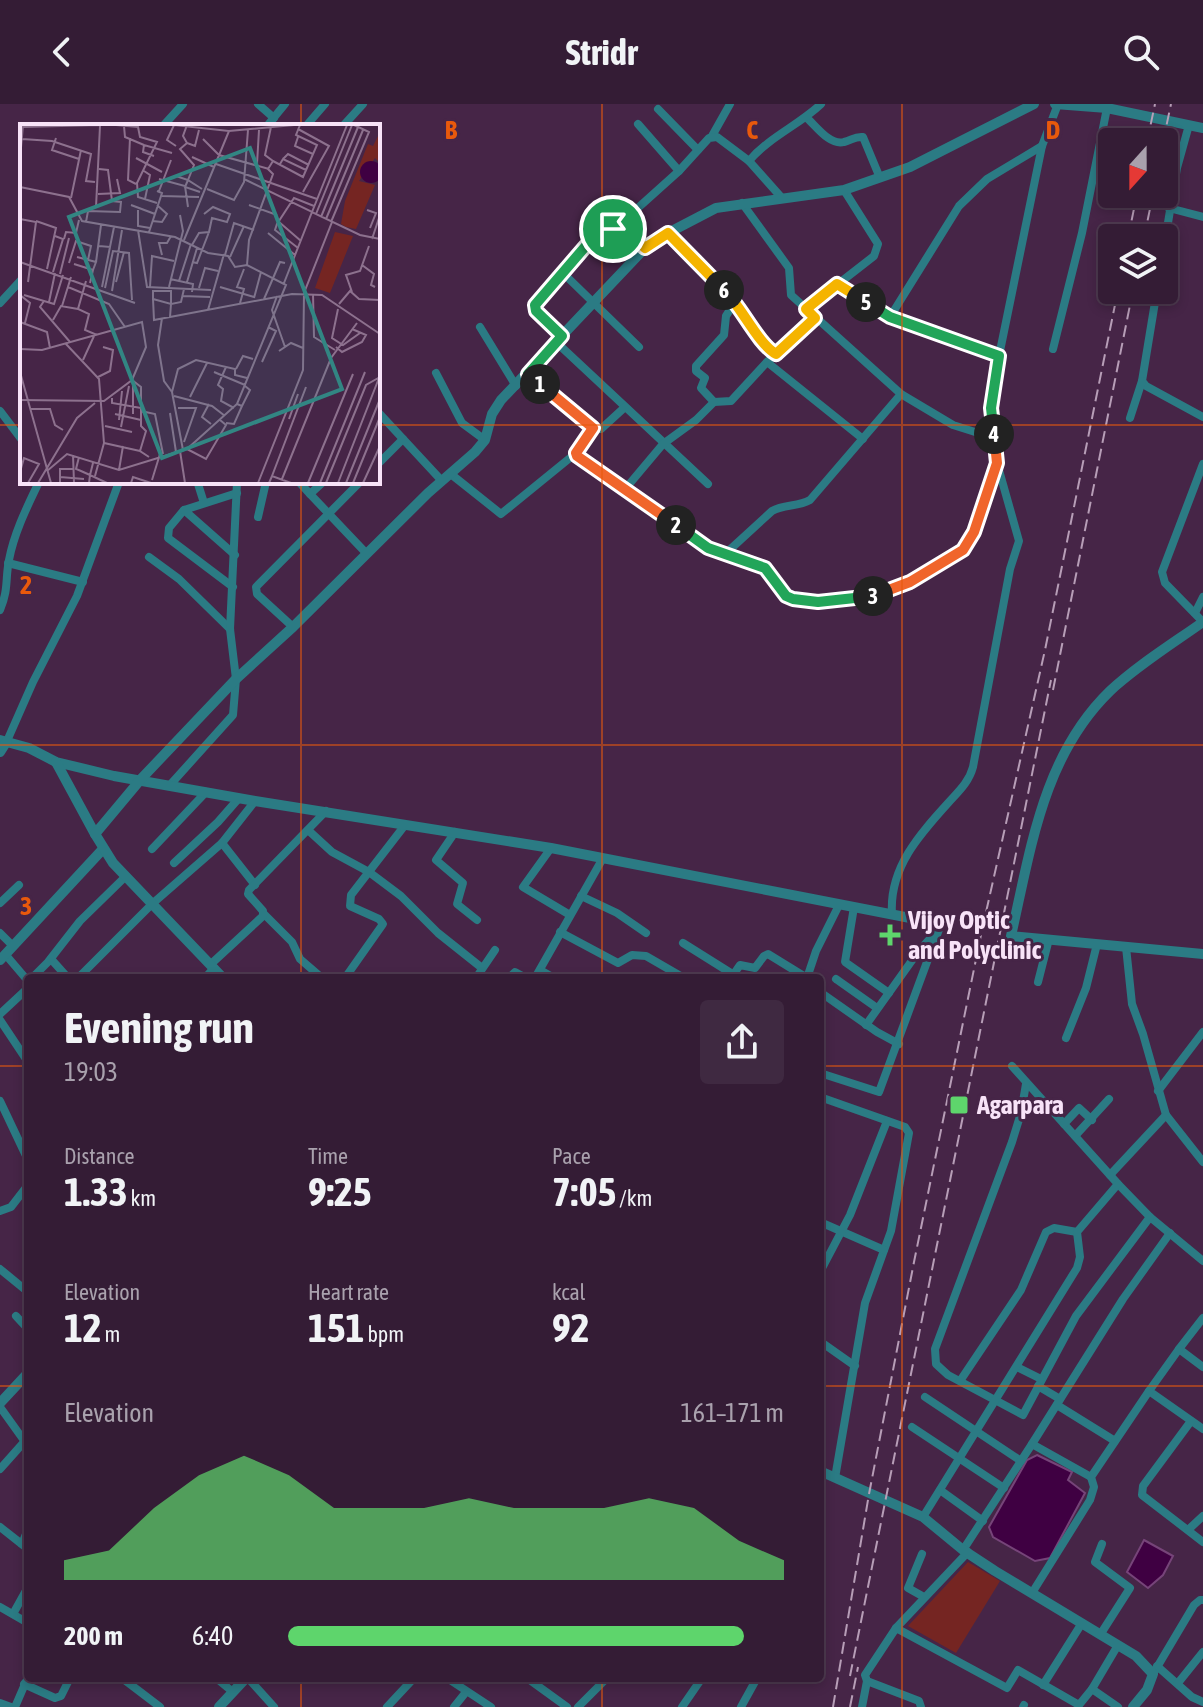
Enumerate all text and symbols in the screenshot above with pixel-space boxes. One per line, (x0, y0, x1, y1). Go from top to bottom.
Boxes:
icon: back (40, 30, 84, 74)
icon: search (1119, 30, 1163, 74)
text: Stridr (565, 31, 638, 73)
text: B (445, 115, 458, 145)
text: C (746, 115, 758, 145)
text: D (1046, 115, 1060, 145)
inset map (20, 124, 380, 484)
north arrow (1098, 128, 1178, 208)
map controls (1098, 128, 1178, 304)
pin (579, 195, 647, 263)
icon: arrive (591, 207, 635, 251)
button: layers (1098, 224, 1178, 304)
pin: 6 (704, 270, 744, 310)
text: 6 (719, 277, 729, 303)
pin: 5 (846, 282, 886, 322)
text: 5 (861, 289, 871, 315)
pin: 1 (520, 364, 560, 404)
text: 1 (535, 371, 545, 397)
pin: 4 (974, 414, 1014, 454)
text: 4 (989, 421, 999, 447)
pin: 2 (656, 505, 696, 545)
text: 2 (671, 512, 681, 538)
text: 2 (20, 570, 32, 600)
pin: 3 (853, 576, 893, 616)
text: 3 (868, 583, 878, 609)
text: 3 (20, 891, 32, 921)
place label: Vijoy Optic and Polyclinic (907, 905, 1041, 965)
marker: Vijoy Optic and Polyclinic (879, 924, 901, 946)
button: share (700, 1000, 784, 1084)
text: Evening run (64, 1002, 254, 1052)
text: 19:03 (64, 1057, 118, 1087)
place label: Agarpara (976, 1090, 1064, 1120)
marker: Agarpara (948, 1094, 970, 1116)
text: Distance (64, 1143, 135, 1169)
text: Time (308, 1143, 348, 1169)
text: Pace (552, 1143, 591, 1169)
text: 1.33 (64, 1169, 128, 1214)
text: 9:25 (308, 1169, 372, 1214)
text: 7:05 (552, 1169, 616, 1214)
text: km (128, 1185, 156, 1211)
text: /km (616, 1185, 652, 1211)
text: Elevation (64, 1279, 140, 1305)
text: Heart rate (308, 1279, 389, 1305)
text: kcal (552, 1279, 585, 1305)
text: 12 (64, 1305, 102, 1350)
text: 151 (308, 1305, 364, 1350)
text: 92 (552, 1305, 590, 1350)
text: m (102, 1321, 120, 1347)
text: bpm (364, 1321, 404, 1347)
text: Elevation (64, 1398, 154, 1428)
text: 161–171 m (681, 1398, 784, 1428)
text: 200 m (64, 1621, 123, 1651)
text: 6:40 (192, 1621, 233, 1651)

